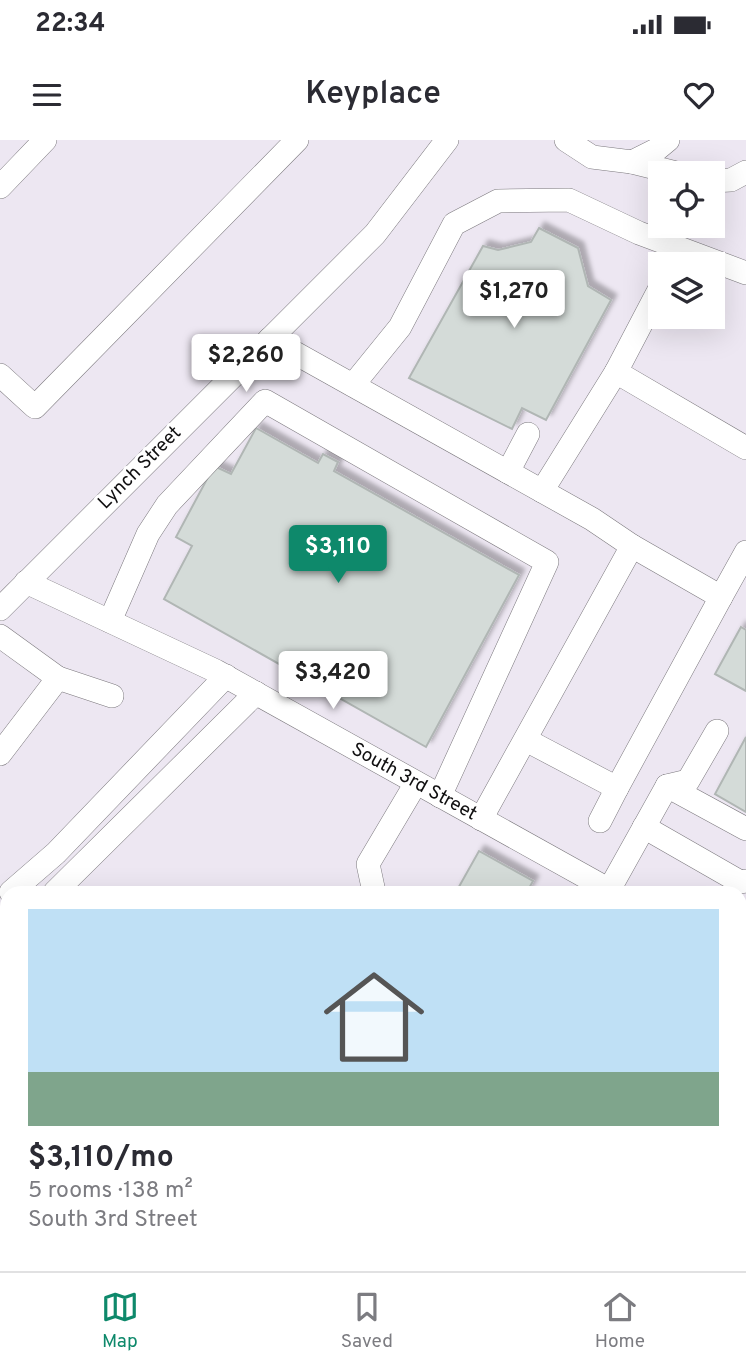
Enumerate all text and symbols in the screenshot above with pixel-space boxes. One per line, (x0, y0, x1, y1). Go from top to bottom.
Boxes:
text: 22:34 (35, 8, 105, 41)
text: Keyplace (305, 75, 441, 115)
icon: menu (28, 76, 66, 114)
icon: heart (680, 76, 718, 114)
map controls (648, 161, 725, 329)
button: locate (648, 161, 725, 238)
button: layers (648, 252, 725, 329)
pin: $1,270 (457, 270, 571, 330)
text: $1,270 (479, 278, 549, 307)
pin: $2,260 (189, 334, 303, 394)
text: $2,260 (208, 342, 285, 371)
street label: Lynch Street (93, 421, 187, 515)
pin: $3,110 (281, 526, 395, 585)
text: $3,110 (305, 533, 371, 562)
pin: $3,420 (276, 652, 390, 711)
text: $3,420 (295, 659, 371, 688)
street label: South 3rd Street (347, 738, 481, 826)
icon: home (311, 954, 437, 1080)
text: $3,110/mo (28, 1140, 174, 1177)
text: 5 rooms · 138 m² (28, 1177, 193, 1206)
text: South 3rd Street (28, 1206, 198, 1235)
tab: Map (101, 1288, 139, 1354)
tab: Saved (341, 1288, 393, 1354)
tab: Home (595, 1288, 645, 1354)

